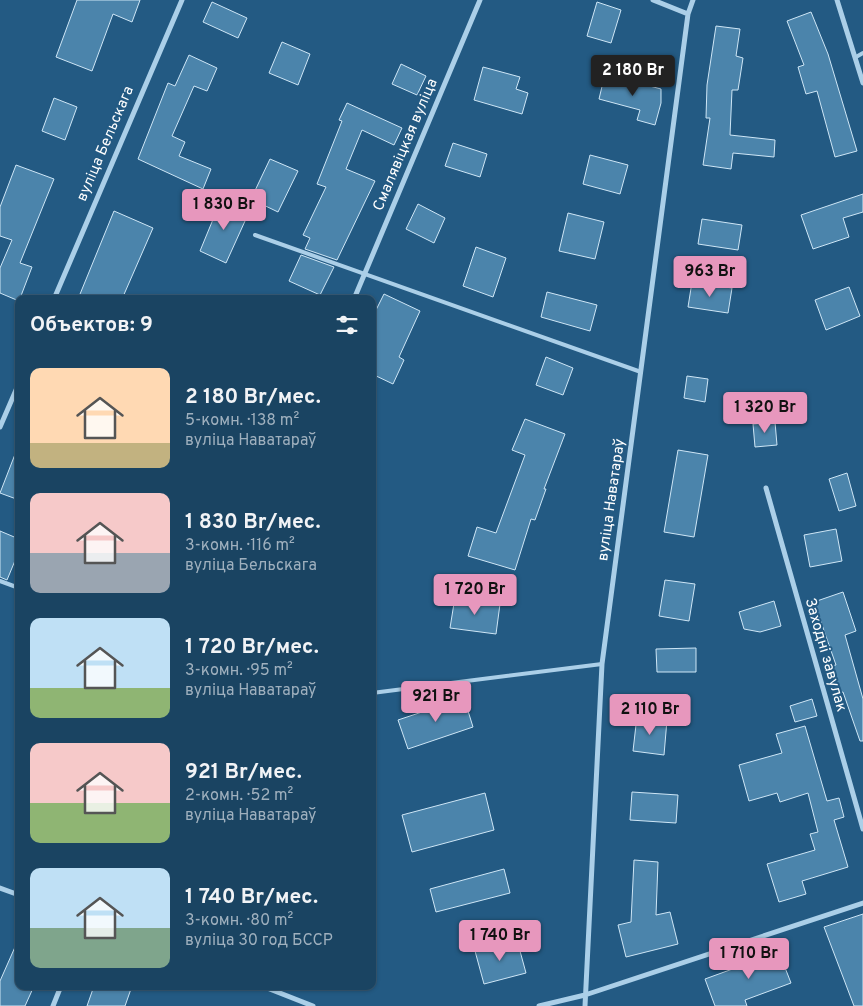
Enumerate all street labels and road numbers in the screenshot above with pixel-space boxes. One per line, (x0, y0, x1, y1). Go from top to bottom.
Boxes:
street label: Смалявіцкая вуліца (370, 76, 442, 214)
street label: вуліца Бельскага (73, 83, 139, 205)
street label: вуліца Наватараў (594, 438, 630, 562)
street label: Заходні завулак (800, 596, 850, 714)

